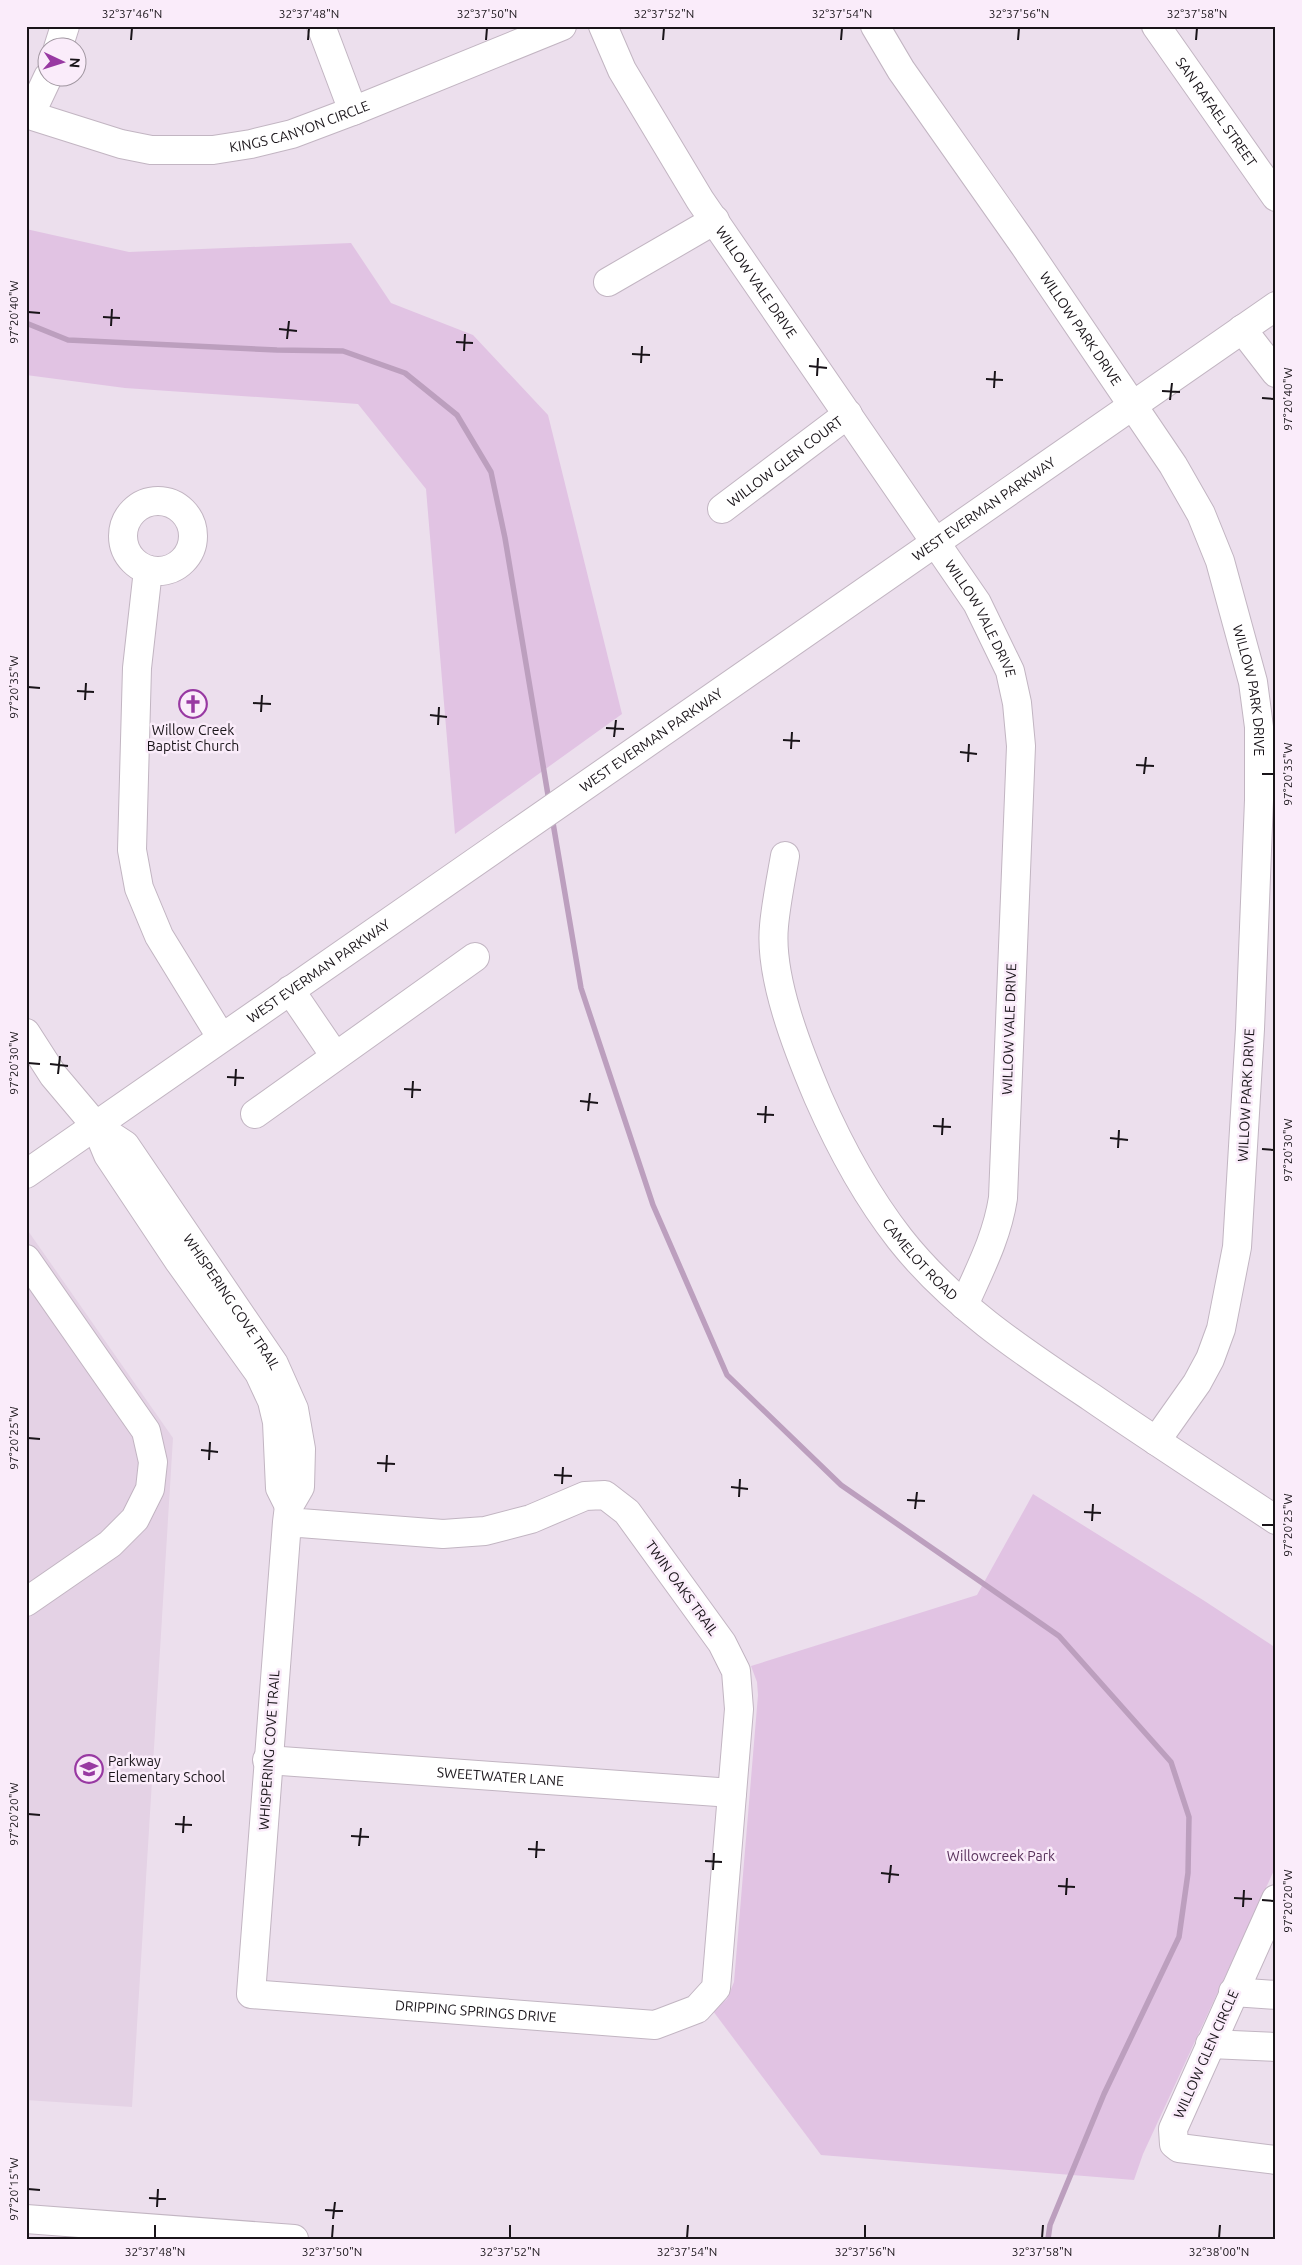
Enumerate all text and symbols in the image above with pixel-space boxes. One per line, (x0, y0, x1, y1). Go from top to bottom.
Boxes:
text: 32°37'46"N (102, 7, 162, 20)
text: 32°37'48"N (279, 7, 339, 20)
text: 32°37'50"N (457, 7, 517, 20)
text: 32°37'52"N (634, 7, 694, 20)
text: 32°37'54"N (812, 7, 872, 20)
text: 32°37'56"N (989, 7, 1049, 20)
text: 32°37'58"N (1167, 7, 1227, 20)
north arrow (38, 38, 88, 88)
street label: SAN RAFAEL STREET (1173, 54, 1260, 170)
text: N (67, 57, 83, 69)
street label: KINGS CANYON CIRCLE (228, 97, 372, 155)
street label: WILLOW VALE DRIVE (712, 223, 800, 341)
street label: WILLOW PARK DRIVE (1037, 269, 1125, 389)
text: 97°20'40"W (7, 280, 20, 344)
text: 97°20'40"W (1281, 367, 1294, 431)
street label: WILLOW GLEN COURT (724, 413, 846, 510)
street label: WEST EVERMAN PARKWAY (909, 454, 1058, 564)
street label: WILLOW VALE DRIVE (942, 557, 1019, 679)
street label: WILLOW PARK DRIVE (1230, 623, 1267, 756)
text: 97°20'35"W (7, 655, 20, 719)
street label: WEST EVERMAN PARKWAY (577, 685, 726, 795)
church icon: Willow Creek Baptist Church (178, 689, 208, 719)
place label: Willow Creek Baptist Church (147, 722, 239, 754)
text: 97°20'35"W (1281, 742, 1294, 806)
street label: WEST EVERMAN PARKWAY (244, 916, 393, 1026)
street label: WILLOW VALE DRIVE (999, 963, 1019, 1095)
street label: WILLOW PARK DRIVE (1235, 1028, 1257, 1162)
text: 97°20'30"W (7, 1031, 20, 1095)
text: 97°20'30"W (1281, 1118, 1294, 1182)
street label: CAMELOT ROAD (879, 1215, 961, 1304)
street label: WHISPERING COVE TRAIL (180, 1231, 283, 1372)
text: 97°20'25"W (7, 1406, 20, 1470)
text: 97°20'25"W (1281, 1493, 1294, 1557)
street label: TWIN OAKS TRAIL (642, 1537, 722, 1639)
street label: WHISPERING COVE TRAIL (255, 1669, 283, 1831)
place label: Parkway Elementary School (108, 1753, 226, 1785)
school or university icon: Parkway Elementary School (74, 1754, 104, 1784)
street label: SWEETWATER LANE (436, 1764, 565, 1789)
text: 97°20'20"W (7, 1782, 20, 1846)
park label: Willowcreek Park (947, 1848, 1055, 1864)
text: 97°20'20"W (1281, 1869, 1294, 1933)
street label: WILLOW GLEN CIRCLE (1170, 1987, 1242, 2121)
street label: DRIPPING SPRINGS DRIVE (394, 1997, 557, 2025)
text: 97°20'15"W (7, 2157, 20, 2221)
text: 32°37'48"N (125, 2245, 185, 2258)
text: 32°37'50"N (302, 2245, 362, 2258)
text: 32°37'52"N (480, 2245, 540, 2258)
text: 32°37'54"N (657, 2245, 717, 2258)
text: 32°37'56"N (835, 2245, 895, 2258)
text: 32°37'58"N (1012, 2245, 1072, 2258)
text: 32°38'00"N (1189, 2245, 1249, 2258)

